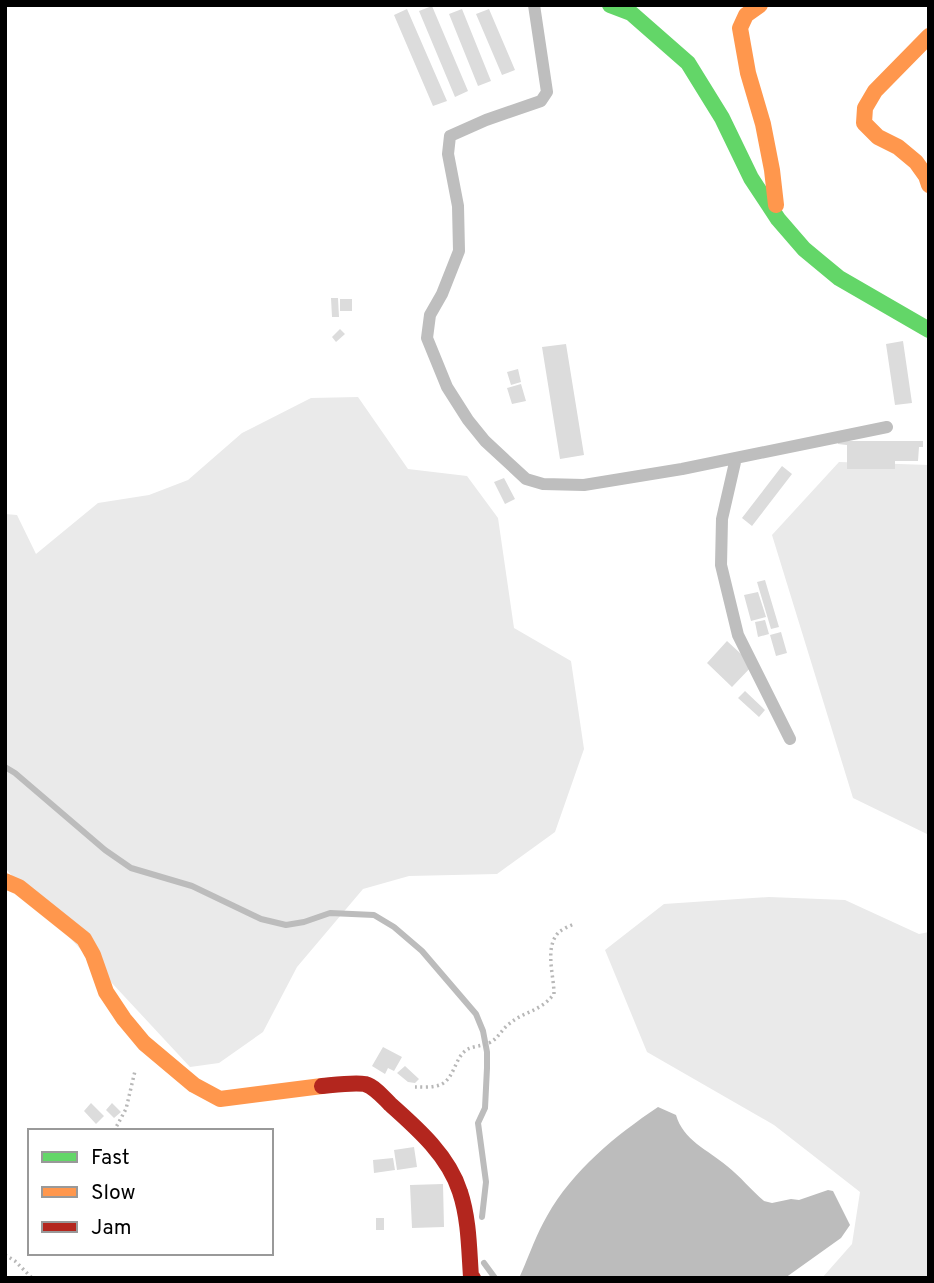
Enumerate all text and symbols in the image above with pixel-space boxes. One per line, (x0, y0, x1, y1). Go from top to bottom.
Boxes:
legend (28, 1129, 273, 1255)
text: Fast (91, 1145, 130, 1172)
text: Slow (91, 1180, 136, 1207)
text: Jam (91, 1215, 132, 1242)

